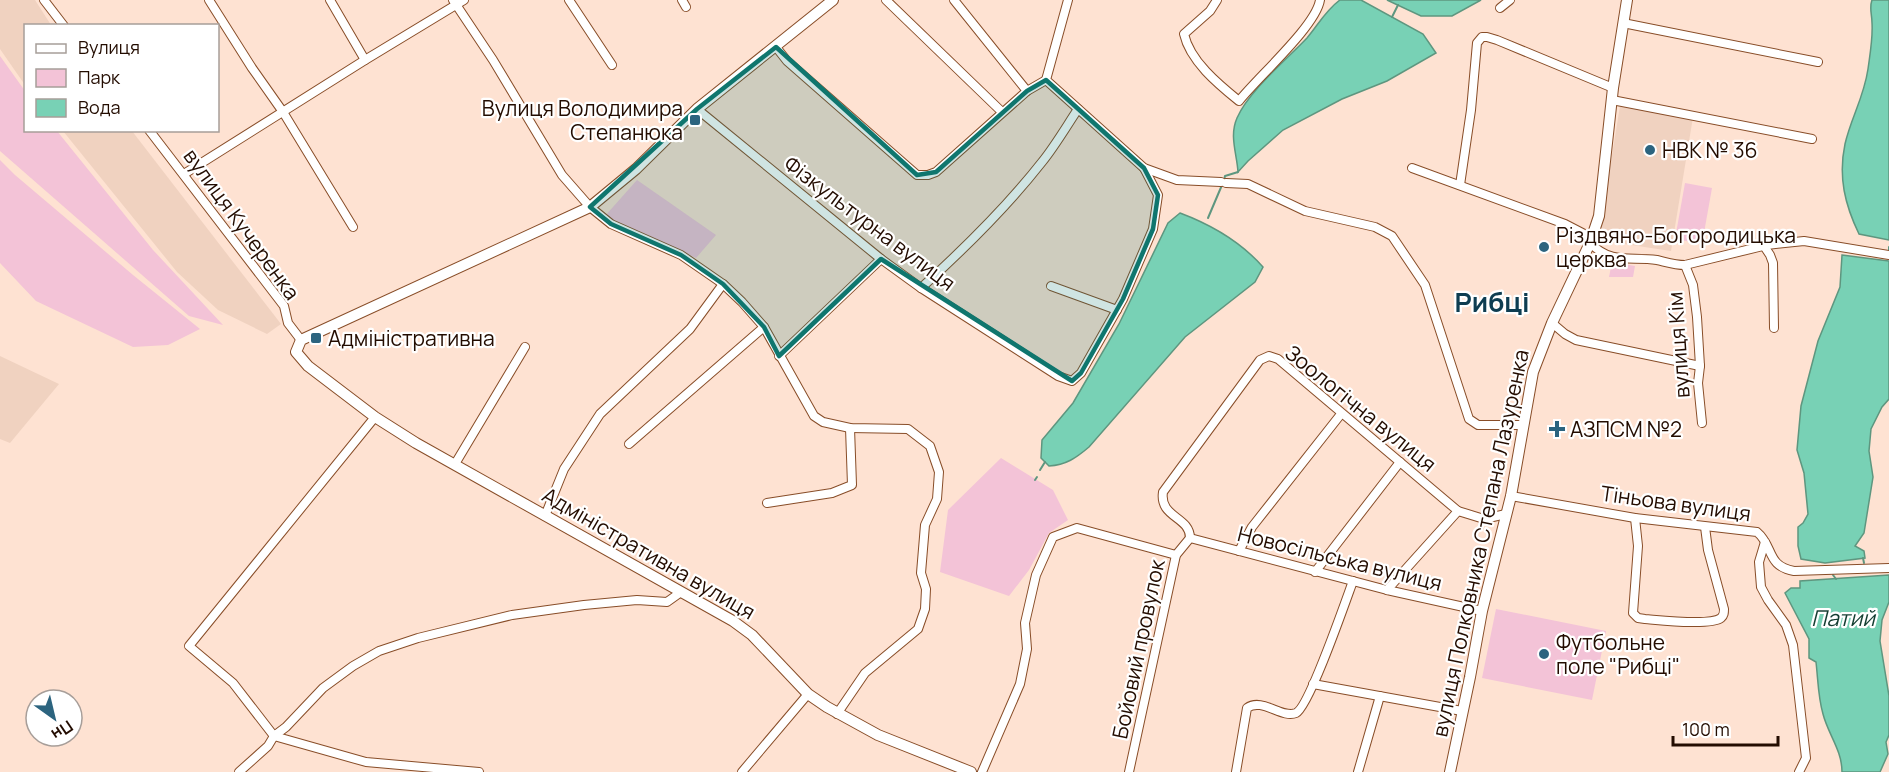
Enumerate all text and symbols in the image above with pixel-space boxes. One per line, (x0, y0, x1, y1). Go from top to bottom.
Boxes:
legend (24, 24, 219, 132)
text: Вулиця (78, 35, 140, 59)
text: Парк (78, 65, 121, 89)
place label: Вулиця Володимира Степанюка (482, 94, 683, 146)
text: Вода (78, 95, 120, 119)
marker: Вулиця Володимира Степанюка (688, 113, 702, 127)
place label: НВК № 36 (1662, 136, 1758, 164)
street label: вулиця Кучеренка (178, 143, 306, 305)
marker: НВК № 36 (1643, 143, 1657, 157)
street label: Фізкультурна вулиця (779, 149, 961, 297)
place label: Різдвяно-Богородицька церква (1556, 221, 1796, 273)
marker: Різдвяно-Богородицька церква (1537, 240, 1551, 254)
district label: Рибці (1454, 283, 1530, 320)
street label: вулиця Кім (1660, 291, 1696, 399)
place label: Адміністративна (328, 324, 495, 352)
marker: Адміністративна (309, 331, 323, 345)
street label: Зоологічна вулиця (1280, 338, 1442, 478)
street label: вулиця Полковника Степана Лазуренка (1425, 347, 1535, 739)
place label: АЗПСМ №2 (1570, 415, 1682, 443)
marker: АЗПСМ №2 (1548, 420, 1566, 438)
street label: Тіньова вулиця (1599, 479, 1753, 527)
street label: Адміністративна вулиця (538, 481, 760, 625)
street label: Новосільська вулиця (1235, 519, 1445, 597)
street label: Бойовий провулок (1105, 556, 1171, 741)
water label: Патий (1811, 603, 1876, 633)
place label: Футбольне поле "Рибці" (1556, 628, 1680, 680)
marker: Футбольне поле "Рибці" (1537, 647, 1551, 661)
north arrow (24, 688, 84, 748)
scale bar (1673, 709, 1778, 747)
text: Пн (47, 715, 77, 746)
text: 100 m (1682, 717, 1730, 741)

